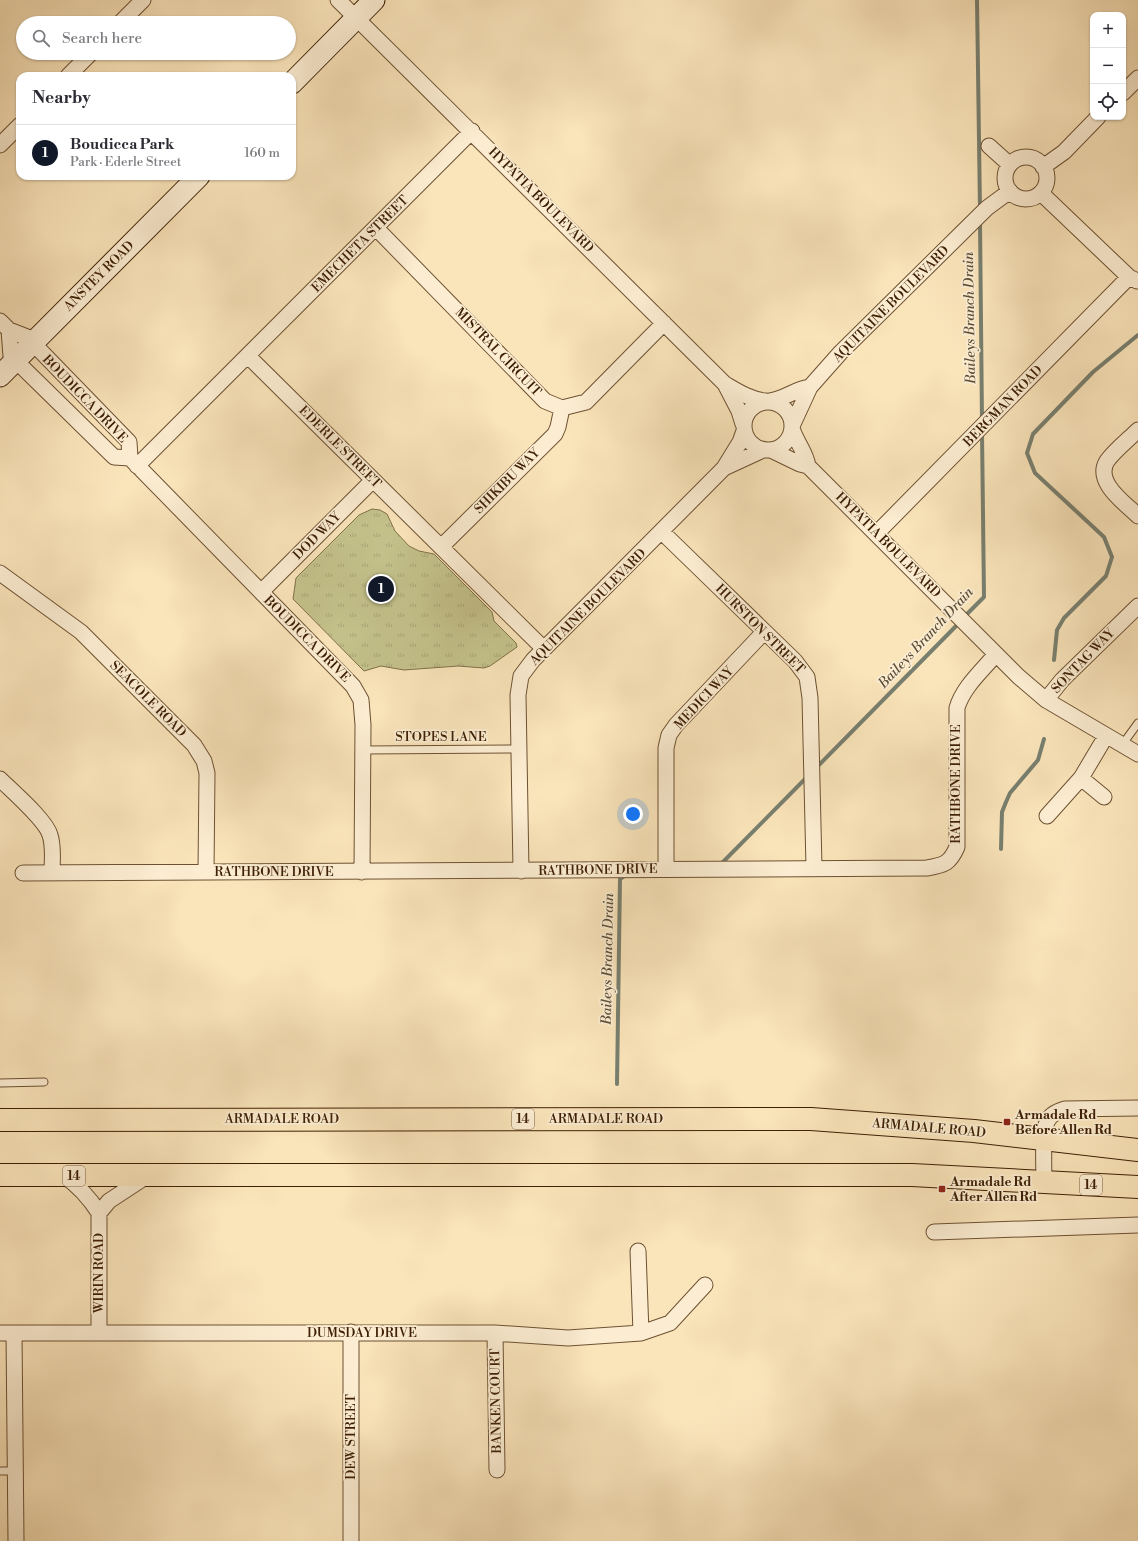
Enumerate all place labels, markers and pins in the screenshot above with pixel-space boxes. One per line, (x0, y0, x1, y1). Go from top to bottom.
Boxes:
pin: 1 (368, 574, 394, 604)
place label: Armadale Rd Before Allen Rd (1014, 1107, 1112, 1138)
marker: Armadale Rd Before Allen Rd (1002, 1117, 1012, 1127)
place label: Armadale Rd After Allen Rd (949, 1174, 1037, 1205)
marker: Armadale Rd After Allen Rd (937, 1184, 947, 1194)

